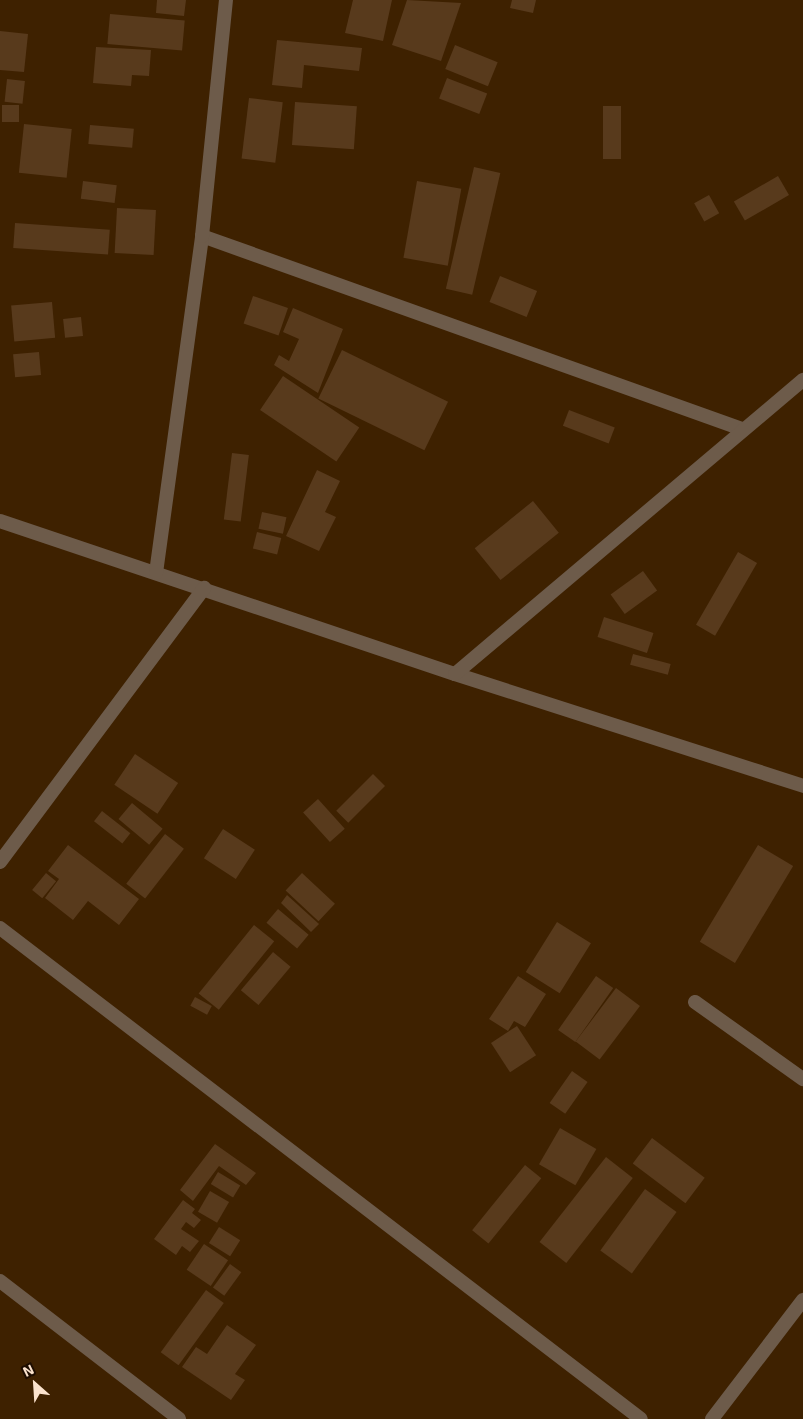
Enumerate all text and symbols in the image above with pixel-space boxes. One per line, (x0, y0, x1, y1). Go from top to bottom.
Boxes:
north arrow (10, 1359, 60, 1409)
text: N (20, 1360, 36, 1380)

